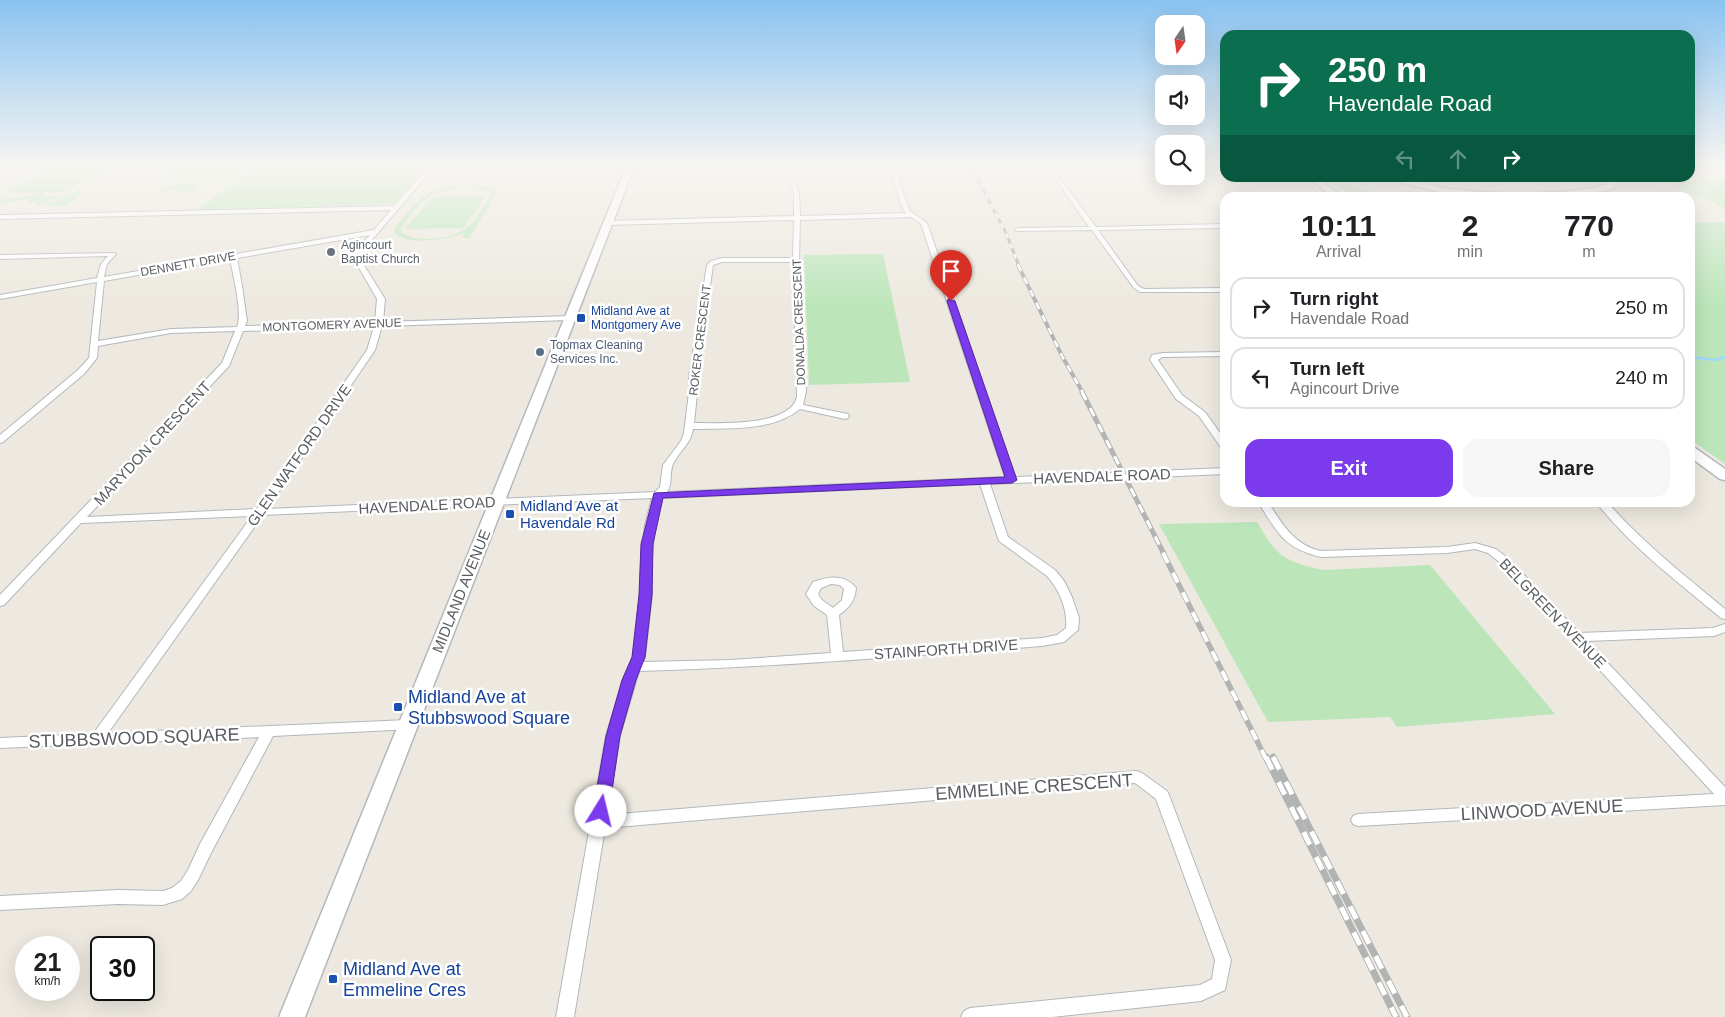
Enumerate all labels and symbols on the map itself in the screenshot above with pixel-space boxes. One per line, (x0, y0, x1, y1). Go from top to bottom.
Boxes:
north arrow (1155, 15, 1205, 65)
place label: Agincourt Baptist Church (341, 238, 420, 266)
marker: Agincourt Baptist Church (325, 246, 337, 258)
street label: DENNETT DRIVE (139, 249, 237, 279)
pin (930, 250, 972, 301)
street label: DONALDA CRESCENT (790, 258, 808, 386)
street label: ROKER CRESCENT (686, 283, 714, 396)
place label: Midland Ave at Montgomery Ave (591, 304, 681, 332)
marker: Midland Ave at Montgomery Ave (575, 312, 587, 324)
street label: MONTGOMERY AVENUE (262, 316, 402, 334)
place label: Topmax Cleaning Services Inc. (550, 338, 643, 366)
marker: Topmax Cleaning Services Inc. (534, 346, 546, 358)
street label: MARYDON CRESCENT (90, 378, 214, 508)
street label: GLEN WATFORD DRIVE (244, 381, 354, 529)
street label: HAVENDALE ROAD (1033, 465, 1171, 487)
street label: HAVENDALE ROAD (358, 493, 496, 517)
place label: Midland Ave at Havendale Rd (520, 497, 619, 531)
marker: Midland Ave at Havendale Rd (504, 508, 516, 520)
street label: MIDLAND AVENUE (429, 527, 493, 655)
street label: BELGREEN AVENUE (1496, 555, 1610, 671)
street label: STAINFORTH DRIVE (873, 635, 1019, 663)
place label: Midland Ave at Stubbswood Square (408, 687, 570, 728)
marker: Midland Ave at Stubbswood Square (392, 701, 404, 713)
street label: STUBBSWOOD SQUARE (28, 724, 240, 752)
street label: EMMELINE CRESCENT (935, 770, 1133, 804)
position arrow (574, 784, 626, 836)
street label: LINWOOD AVENUE (1460, 796, 1624, 824)
speed limit sign: 30 (90, 936, 155, 1001)
place label: Midland Ave at Emmeline Cres (343, 959, 466, 1000)
marker: Midland Ave at Emmeline Cres (327, 973, 339, 985)

